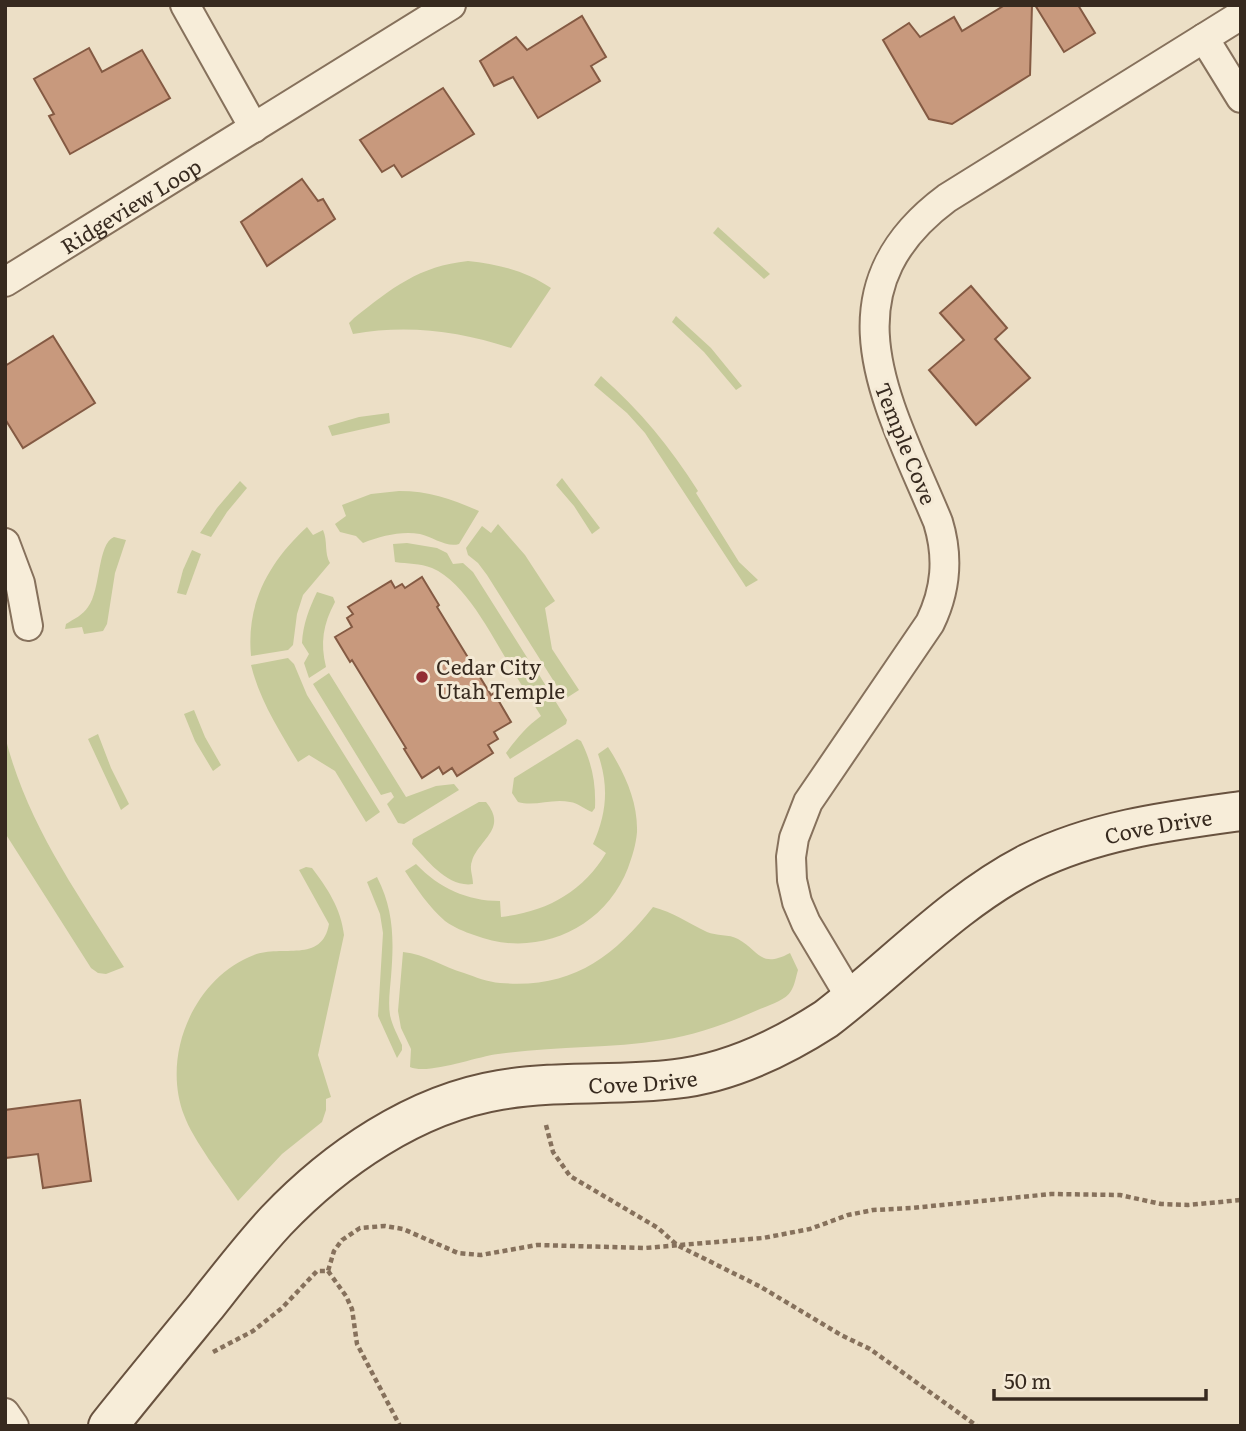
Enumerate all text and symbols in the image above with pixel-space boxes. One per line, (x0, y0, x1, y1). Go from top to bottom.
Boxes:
street label: Ridgeview Loop (54, 149, 206, 260)
street label: Temple Cove (868, 377, 946, 509)
place label: Cedar City Utah Temple (436, 650, 565, 705)
marker: Cedar City Utah Temple (414, 669, 430, 685)
street label: Cove Drive (1101, 800, 1214, 850)
street label: Cove Drive (588, 1060, 700, 1099)
scale bar (994, 1358, 1206, 1402)
text: 50 m (1004, 1364, 1051, 1395)

